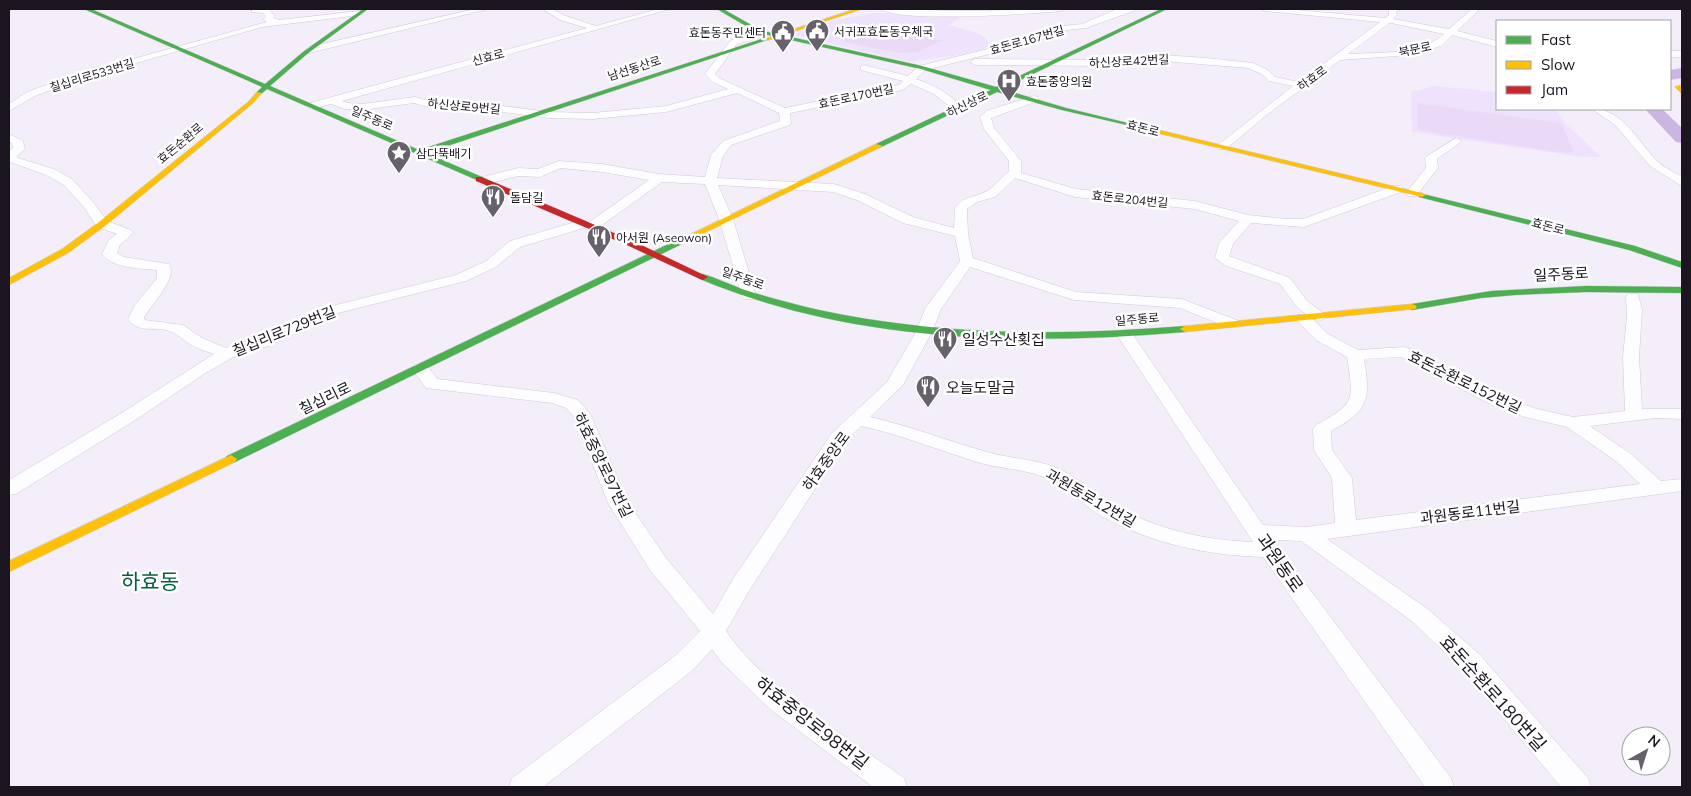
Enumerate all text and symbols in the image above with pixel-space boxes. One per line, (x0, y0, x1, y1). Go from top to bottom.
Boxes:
public building icon: 서귀포효돈동우체국 (804, 18, 830, 52)
public building icon: 효돈동주민센터 (770, 19, 796, 53)
legend (1496, 20, 1671, 110)
street label: 효돈로167번길 (988, 22, 1066, 58)
place label: 서귀포효돈동우체국 (834, 24, 933, 39)
place label: 효돈동주민센터 (689, 25, 766, 40)
text: Fast (1541, 30, 1571, 49)
street label: 북문로 (1397, 38, 1433, 60)
street label: 신효로 (470, 45, 506, 69)
street label: 하신상로42번길 (1088, 51, 1170, 71)
street label: 남선동산로 (605, 52, 663, 84)
street label: 칠십리로533번길 (48, 55, 136, 95)
text: Slow (1541, 55, 1575, 74)
street label: 하효로 (1294, 62, 1330, 94)
hospital icon: 효돈중앙의원 (996, 68, 1022, 102)
place label: 효돈중앙의원 (1026, 74, 1092, 89)
text: Jam (1541, 80, 1568, 99)
street label: 효돈로170번길 (817, 81, 895, 111)
street label: 하신상로 (944, 88, 990, 120)
street label: 하신상로9번길 (427, 95, 501, 117)
street label: 일주동로 (349, 102, 395, 134)
street label: 효돈로 (1125, 117, 1161, 139)
street label: 효돈순환로 (154, 120, 206, 166)
place icon: 삼다뚝배기 (386, 140, 412, 174)
place label: 삼다뚝배기 (416, 146, 471, 161)
restaurant icon: 돌담길 (480, 184, 506, 218)
street label: 효돈로204번길 (1091, 188, 1169, 210)
place label: 돌담길 (510, 190, 543, 205)
street label: 효돈로 (1530, 214, 1566, 238)
restaurant icon: 아서원 (Aseowon) (586, 224, 612, 258)
place label: 아서원 (Aseowon) (616, 230, 712, 245)
street label: 일주동로 (720, 263, 766, 293)
street label: 일주동로 (1533, 263, 1589, 285)
street label: 칠십리로729번길 (230, 302, 338, 360)
street label: 일주동로 (1114, 310, 1160, 328)
restaurant icon: 일성수산횟집 (932, 326, 958, 360)
place label: 일성수산횟집 (962, 330, 1045, 349)
street label: 효돈순환로152번길 (1405, 346, 1525, 418)
restaurant icon: 오늘도말금 (915, 374, 941, 408)
street label: 칠십리로 (296, 377, 354, 419)
place label: 오늘도말금 (946, 378, 1015, 397)
street label: 하효중앙로97번길 (569, 409, 637, 521)
street label: 하효중앙로 (798, 427, 854, 495)
street label: 과원동로12번길 (1043, 465, 1139, 531)
street label: 과원동로11번길 (1419, 496, 1521, 528)
street label: 과원동로 (1252, 529, 1308, 597)
district label: 하효동 (121, 568, 179, 594)
street label: 효돈순환로180번길 (1435, 630, 1551, 756)
street label: 하효중앙로98번길 (751, 672, 873, 774)
north arrow (1621, 726, 1671, 776)
text: N (1644, 731, 1664, 751)

